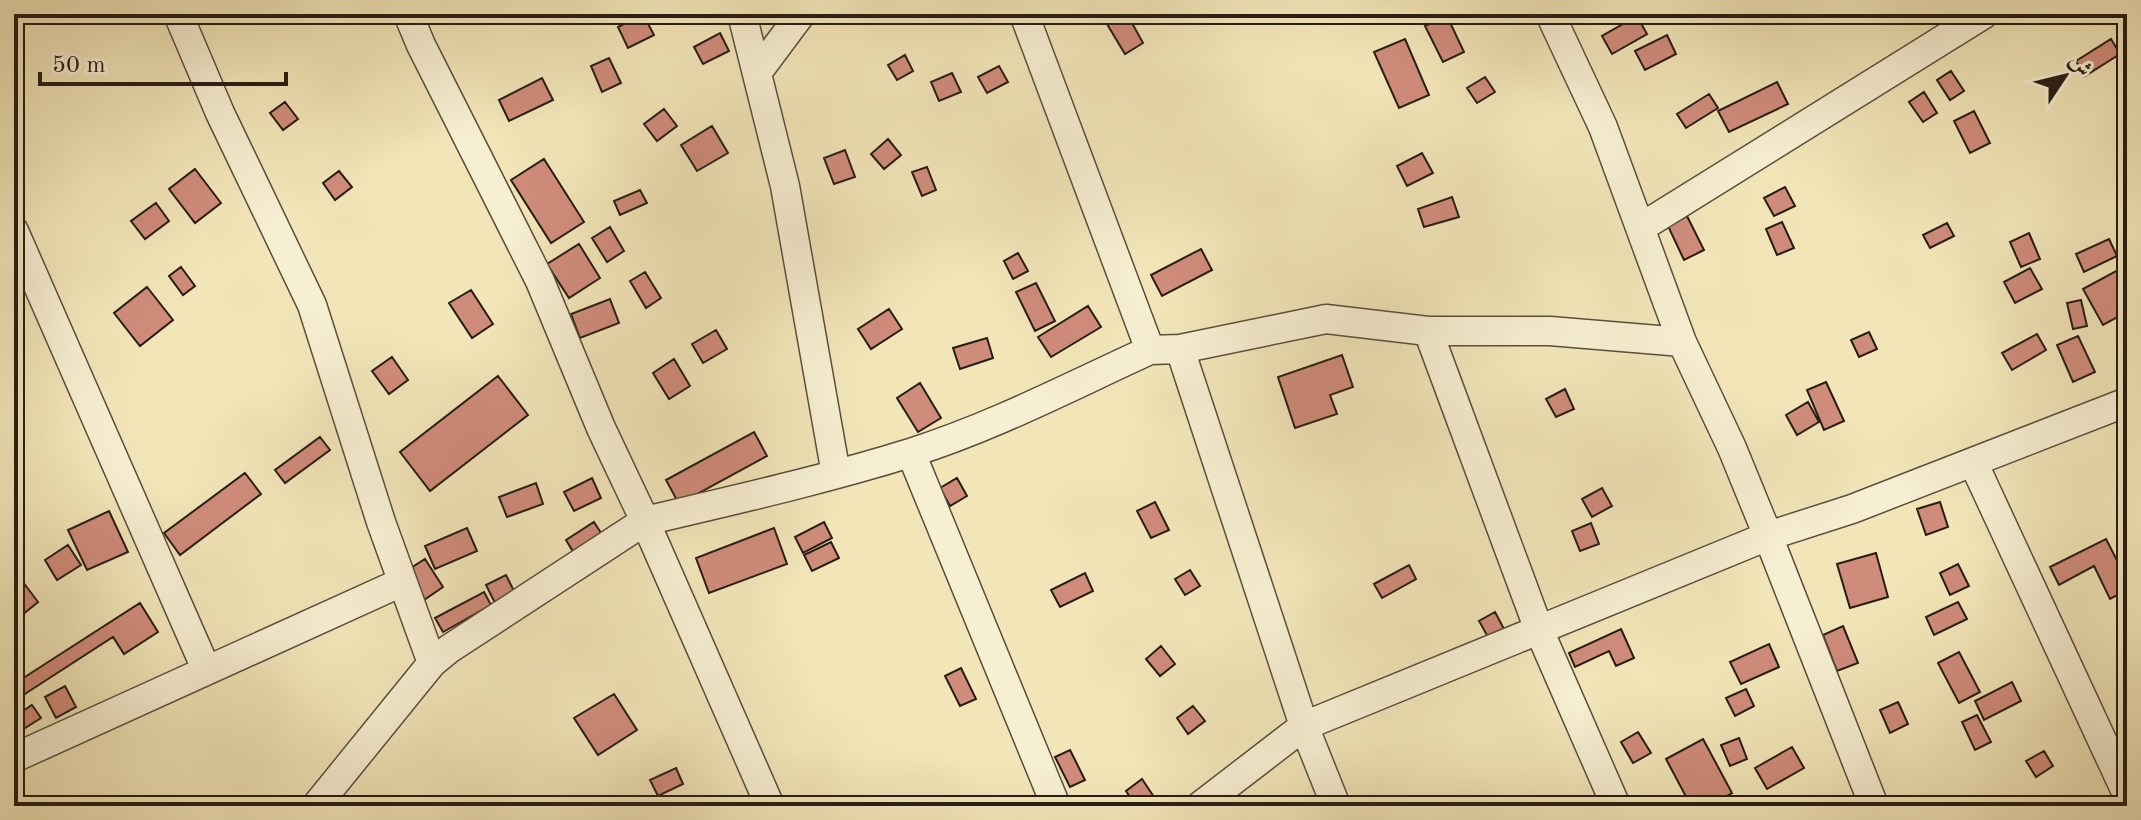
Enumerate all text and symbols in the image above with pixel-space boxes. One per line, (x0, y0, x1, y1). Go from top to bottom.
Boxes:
scale bar (40, 36, 286, 86)
north arrow (2025, 36, 2105, 116)
text: ش (2064, 50, 2095, 81)
text: 50 m (52, 54, 106, 78)

